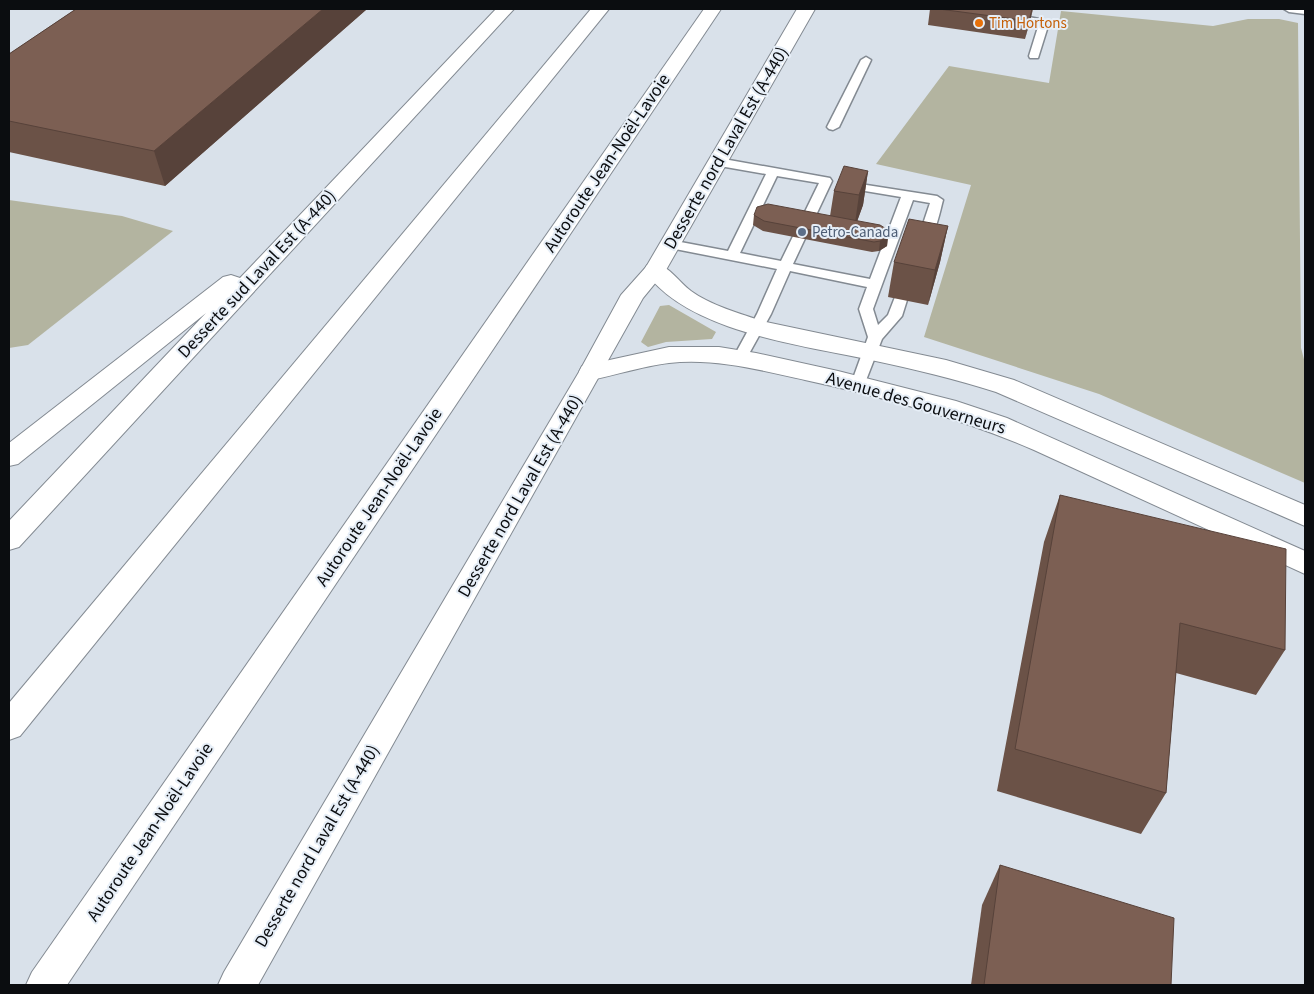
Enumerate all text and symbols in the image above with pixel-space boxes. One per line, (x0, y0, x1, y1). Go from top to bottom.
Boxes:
place label: Tim Hortons (989, 13, 1067, 34)
marker: Tim Hortons (973, 17, 985, 29)
street label: Desserte nord Laval Est (A-440) (658, 42, 794, 254)
street label: Autoroute Jean-Noël-Lavoie (538, 69, 676, 257)
street label: Desserte sud Laval Est (A-440) (172, 184, 342, 364)
place label: Petro-Canada (812, 222, 898, 243)
marker: Petro-Canada (796, 226, 808, 238)
street label: Avenue des Gouverneurs (823, 365, 1009, 441)
street label: Desserte nord Laval Est (A-440) (452, 390, 588, 602)
street label: Autoroute Jean-Noël-Lavoie (310, 403, 448, 591)
street label: Autoroute Jean-Noël-Lavoie (81, 738, 219, 926)
street label: Desserte nord Laval Est (A-440) (249, 740, 385, 952)

